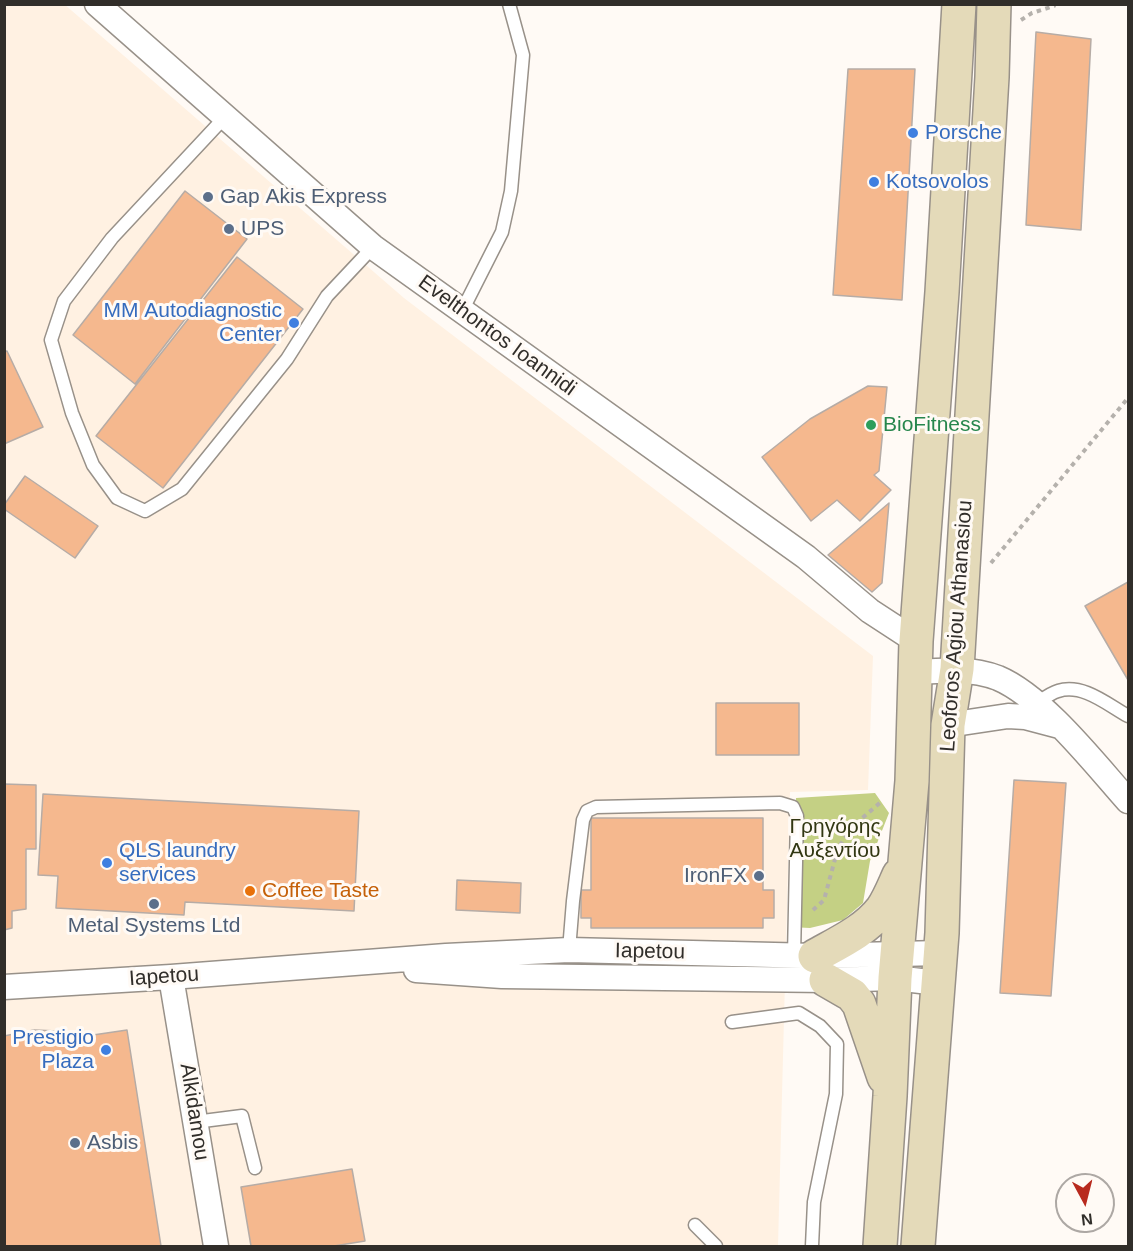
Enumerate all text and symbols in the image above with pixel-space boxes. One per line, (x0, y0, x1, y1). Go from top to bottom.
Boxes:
place label: Porsche (925, 120, 1002, 146)
marker: Porsche (906, 126, 920, 140)
place label: Kotsovolos (886, 169, 989, 195)
marker: Kotsovolos (867, 175, 881, 189)
place label: Gap Akis Express (220, 184, 387, 210)
marker: Gap Akis Express (201, 190, 215, 204)
place label: UPS (241, 216, 284, 242)
marker: UPS (222, 222, 236, 236)
street label: Evelthontos Ioannidi (413, 270, 581, 402)
place label: MM Autodiagnostic Center (103, 298, 282, 348)
marker: MM Autodiagnostic Center (287, 316, 301, 330)
place label: BioFitness (883, 412, 981, 438)
marker: BioFitness (864, 418, 878, 432)
street label: Leoforos Agiou Athanasiou (936, 499, 978, 753)
park label: Γρηγόρης Αυξεντίου (789, 814, 881, 864)
place label: QLS laundry services (119, 838, 236, 888)
marker: QLS laundry services (100, 856, 114, 870)
place label: IronFX (684, 863, 747, 889)
marker: IronFX (752, 869, 766, 883)
place label: Coffee Taste (262, 878, 380, 904)
marker: Coffee Taste (243, 884, 257, 898)
marker: Metal Systems Ltd (147, 897, 161, 911)
place label: Metal Systems Ltd (68, 913, 240, 939)
street label: Iapetou (615, 939, 685, 965)
street label: Iapetou (128, 962, 200, 992)
place label: Prestigio Plaza (12, 1025, 94, 1075)
marker: Prestigio Plaza (99, 1043, 113, 1057)
street label: Alkidamou (174, 1062, 214, 1162)
place label: Asbis (87, 1130, 138, 1156)
marker: Asbis (68, 1136, 82, 1150)
north arrow (1055, 1173, 1115, 1233)
text: N (1080, 1210, 1094, 1229)

